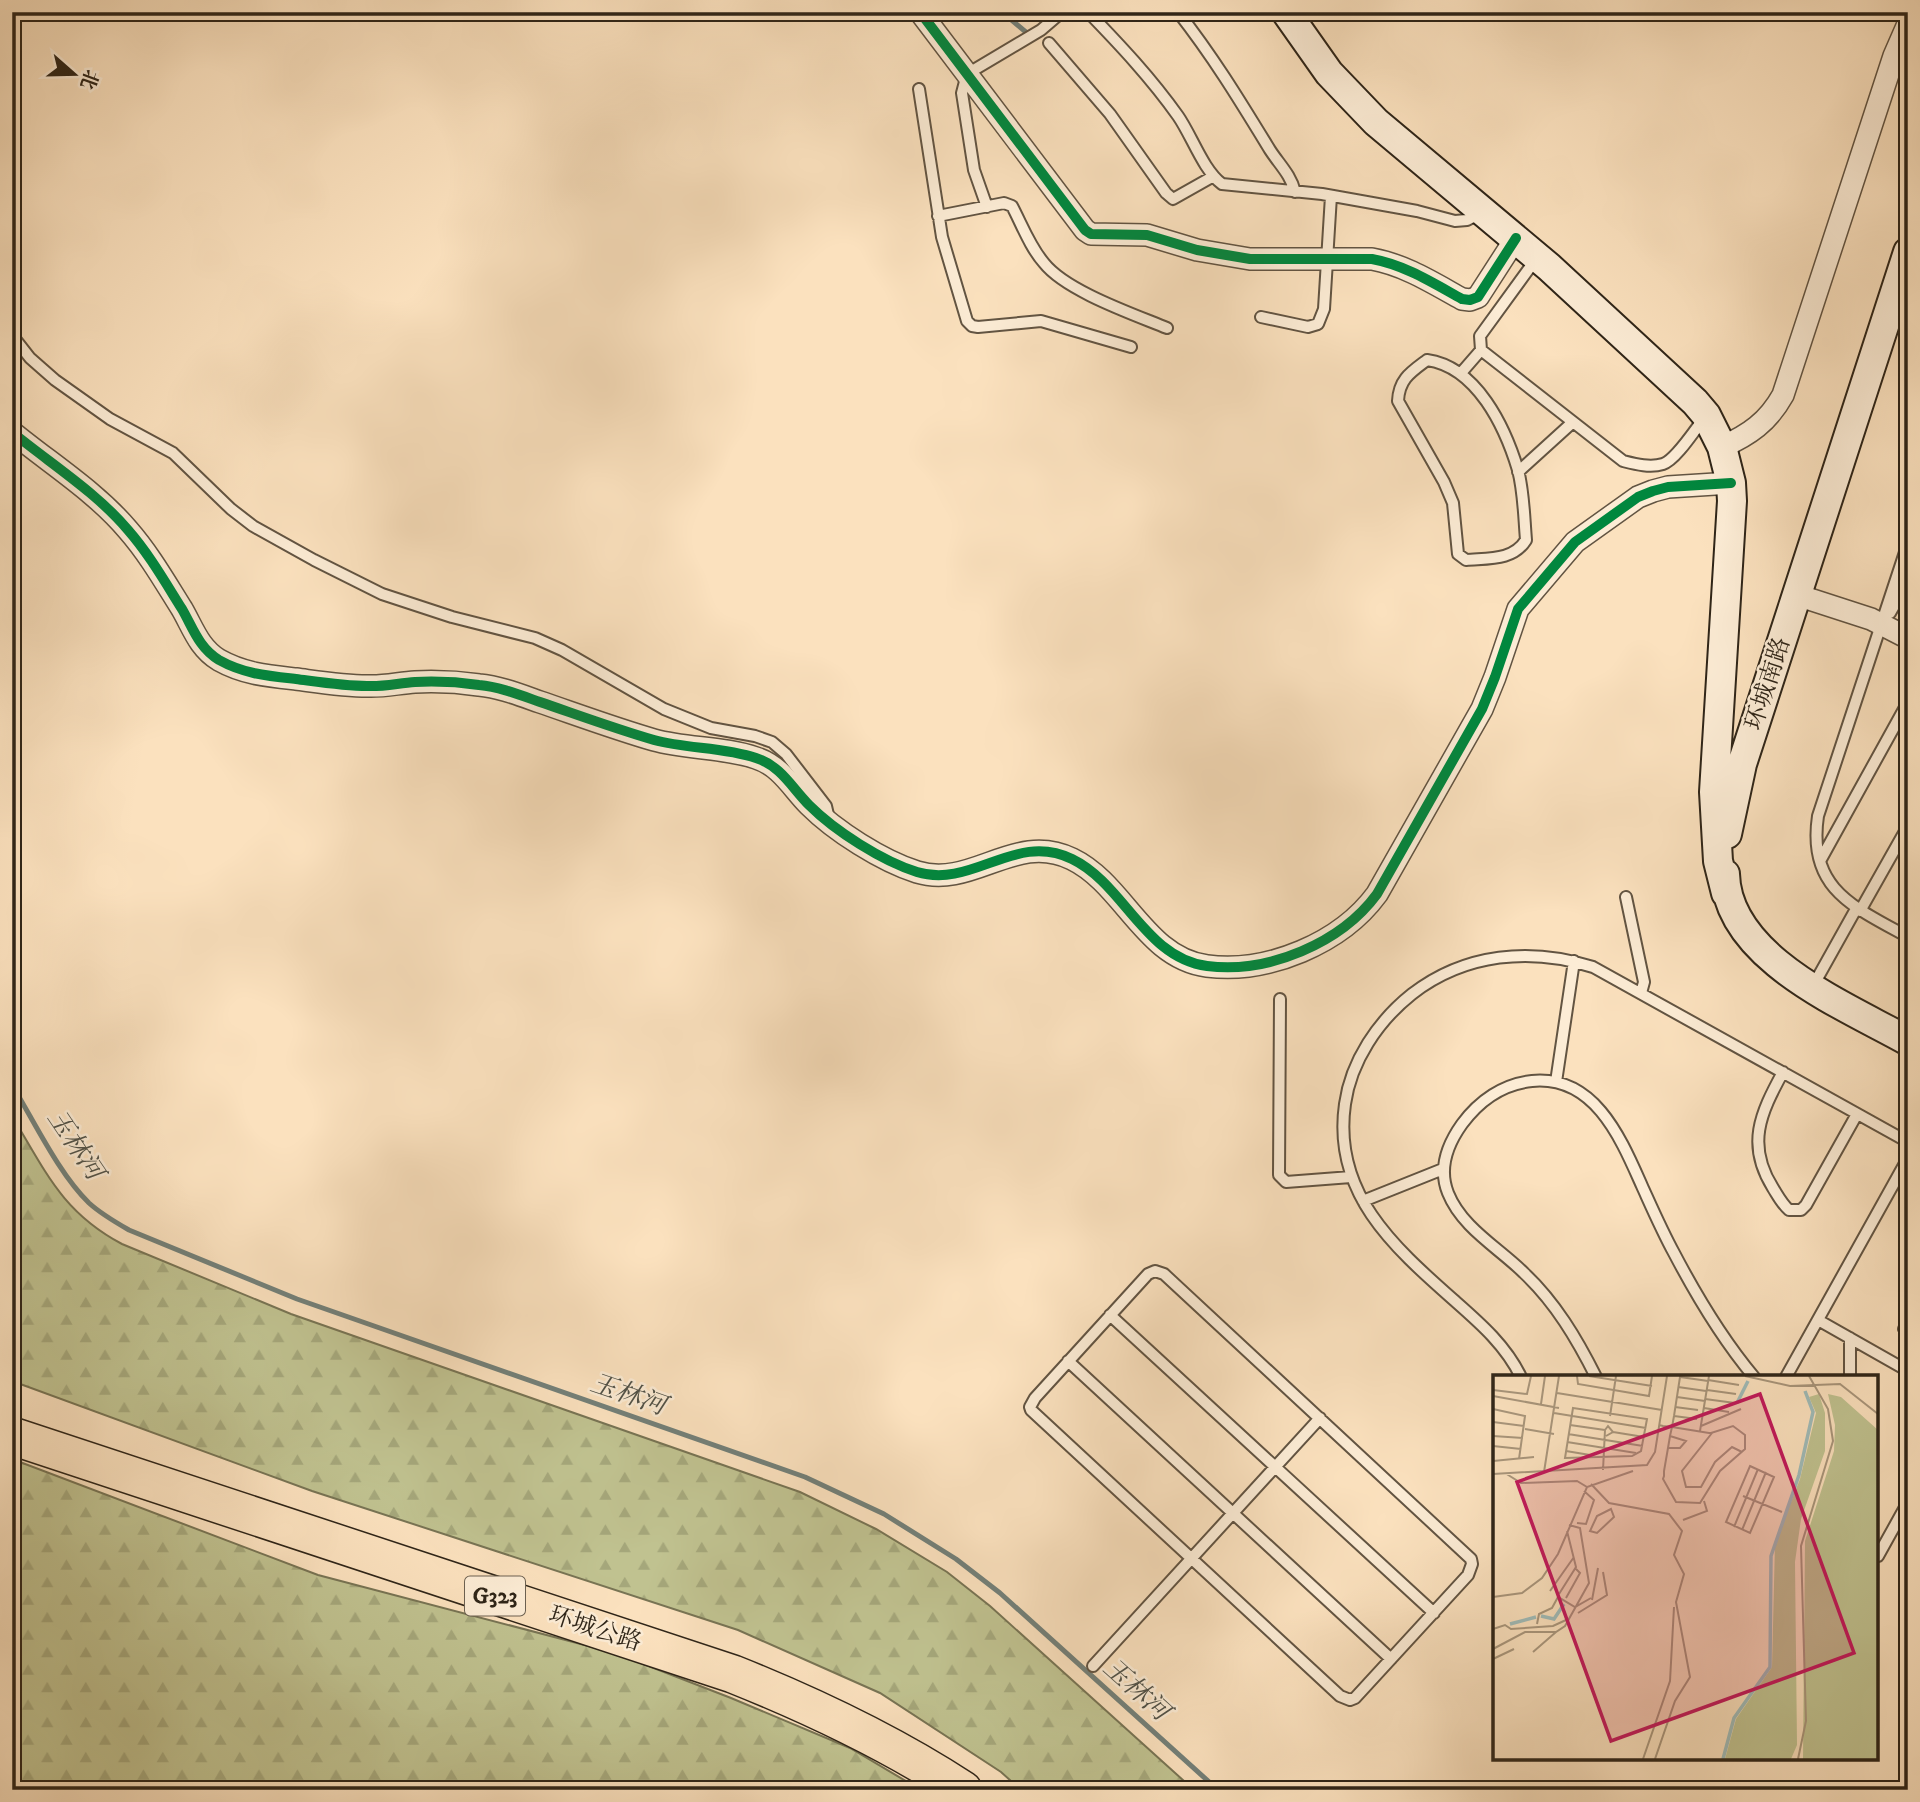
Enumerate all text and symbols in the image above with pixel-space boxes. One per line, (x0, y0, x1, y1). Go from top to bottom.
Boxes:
north arrow (38, 38, 108, 108)
text: 北 (75, 66, 103, 92)
street label: 环城南路 (1739, 634, 1797, 734)
water label: 玉林河 (40, 1103, 113, 1190)
water label: 玉林河 (586, 1367, 674, 1425)
inset map (1493, 1375, 1878, 1760)
road number: G323 (465, 1576, 525, 1616)
street label: 环城公路 (545, 1600, 645, 1658)
water label: 玉林河 (1096, 1652, 1179, 1731)

